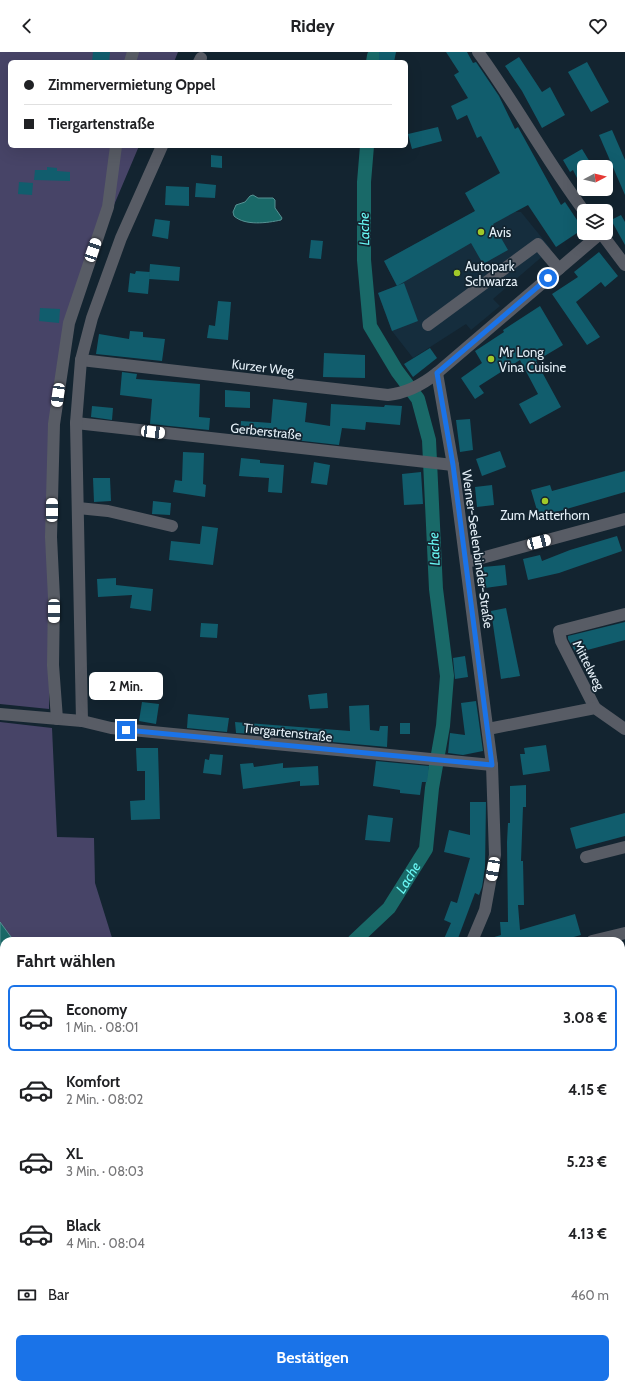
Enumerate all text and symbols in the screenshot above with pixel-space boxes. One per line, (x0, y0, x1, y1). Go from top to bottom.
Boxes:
icon: back (16, 15, 38, 37)
text: Ridey (290, 15, 335, 37)
icon: heart (587, 15, 609, 37)
text: Zimmervermietung Oppel (48, 76, 216, 94)
text: Tiergartenstraße (48, 115, 154, 133)
north arrow (577, 160, 613, 196)
map controls (577, 160, 613, 240)
button: layers (577, 204, 613, 240)
water label: Lache (355, 212, 373, 246)
place label: Avis (489, 224, 512, 240)
marker: Avis (476, 227, 486, 237)
car (83, 237, 103, 263)
place label: Autopark Schwarza (465, 258, 518, 289)
marker: Autopark Schwarza (452, 268, 462, 278)
route start (539, 269, 557, 287)
place label: Mr Long Vina Cuisine (499, 344, 566, 375)
marker: Mr Long Vina Cuisine (486, 354, 496, 364)
street label: Kurzer Weg (231, 355, 296, 379)
car (50, 382, 66, 408)
street label: Gerberstraße (230, 419, 303, 443)
car (140, 425, 166, 439)
street label: Werner-Seelenbinder-Straße (459, 469, 497, 630)
marker: Zum Matterhorn (540, 496, 550, 506)
car (46, 498, 58, 522)
place label: Zum Matterhorn (500, 507, 590, 523)
water label: Lache (424, 531, 444, 566)
car (526, 533, 552, 551)
car (48, 599, 60, 623)
street label: Mittelweg (570, 637, 609, 693)
callout: 2 Min. (89, 672, 163, 700)
text: 2 Min. (109, 678, 143, 694)
street label: Tiergartenstraße (243, 719, 334, 745)
route end (117, 721, 135, 739)
car (485, 856, 501, 882)
water label: Lache (392, 858, 425, 897)
text: Fahrt wählen (16, 950, 116, 972)
icon: car (18, 1000, 54, 1036)
text: Economy (66, 1001, 127, 1019)
text: 3.08 € (563, 1009, 607, 1027)
text: 1 Min. · 08:01 (66, 1019, 138, 1035)
icon: car (18, 1072, 54, 1108)
text: Komfort (66, 1073, 120, 1091)
text: 4.15 € (568, 1081, 607, 1099)
text: 2 Min. · 08:02 (66, 1091, 143, 1107)
icon: car (18, 1144, 54, 1180)
text: XL (66, 1145, 83, 1163)
text: 5.23 € (567, 1153, 607, 1171)
text: 3 Min. · 08:03 (66, 1163, 144, 1179)
icon: car (18, 1216, 54, 1252)
text: Black (66, 1217, 101, 1235)
text: 4.13 € (568, 1225, 607, 1243)
text: 4 Min. · 08:04 (66, 1235, 145, 1251)
icon: cash (16, 1284, 38, 1306)
text: Bar (48, 1286, 69, 1304)
text: 460 m (571, 1287, 609, 1303)
button: Bestätigen (16, 1335, 609, 1381)

